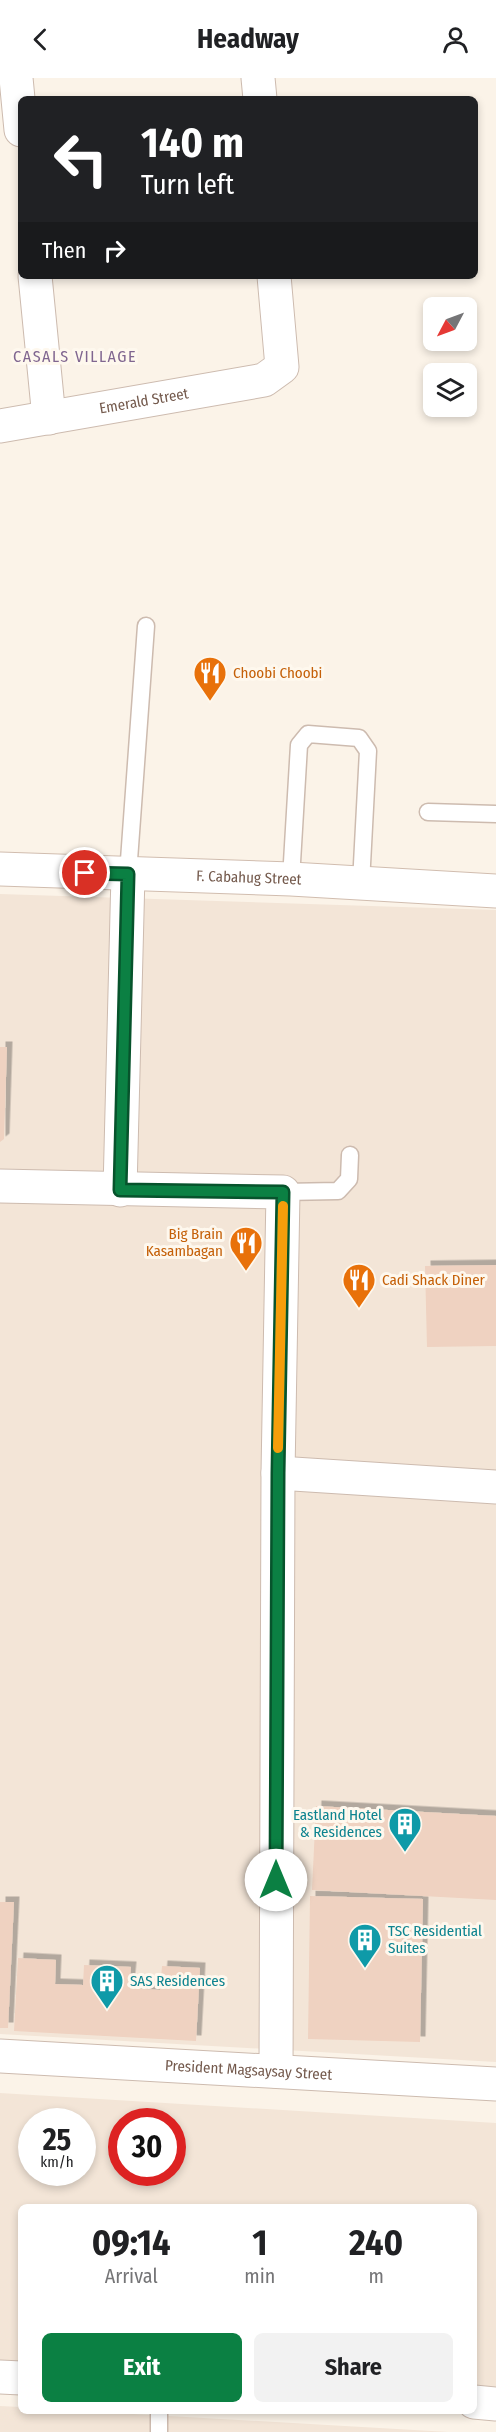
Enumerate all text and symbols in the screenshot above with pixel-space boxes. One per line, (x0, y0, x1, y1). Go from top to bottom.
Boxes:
icon: back (24, 23, 57, 56)
text: Headway (197, 23, 299, 55)
icon: person (439, 23, 472, 56)
text: 140 m (141, 118, 244, 168)
icon: left (42, 120, 120, 198)
text: Turn left (141, 169, 234, 201)
icon: right (98, 234, 131, 267)
text: Then (42, 237, 86, 264)
north arrow (423, 297, 477, 351)
map controls (423, 297, 477, 417)
district label: CASALS VILLAGE (13, 347, 137, 366)
button: layers (423, 363, 477, 417)
street label: Emerald Street (98, 384, 190, 418)
restaurant icon: Choobi Choobi (192, 655, 228, 702)
place label: Choobi Choobi (233, 664, 322, 682)
pin (59, 847, 110, 898)
icon: arrive (68, 856, 101, 889)
street label: F. Cabahug Street (196, 867, 302, 889)
place label: Big Brain Kasambagan (146, 1225, 223, 1260)
restaurant icon: Big Brain Kasambagan (228, 1225, 264, 1272)
restaurant icon: Cadi Shack Diner (341, 1262, 377, 1309)
place label: Cadi Shack Diner (382, 1271, 486, 1289)
place label: Eastland Hotel & Residences (293, 1806, 382, 1841)
building icon: Eastland Hotel & Residences (387, 1806, 423, 1853)
position arrow (244, 1848, 308, 1912)
building icon: TSC Residential Suites (347, 1922, 383, 1969)
place label: TSC Residential Suites (388, 1922, 482, 1957)
building icon: SAS Residences (89, 1963, 125, 2010)
place label: SAS Residences (130, 1972, 225, 1990)
street label: President Magsaysay Street (165, 2056, 333, 2084)
speed limit sign: 30 (108, 2108, 186, 2186)
text: 25 (43, 2122, 71, 2158)
text: km/h (40, 2153, 74, 2171)
text: 09:14 (92, 2221, 171, 2265)
text: 1 (252, 2221, 267, 2265)
text: 240 (349, 2221, 403, 2265)
text: Arrival (105, 2264, 158, 2288)
text: min (244, 2264, 275, 2288)
text: m (368, 2264, 384, 2288)
button: Exit (42, 2333, 242, 2402)
button: Share (254, 2333, 453, 2402)

